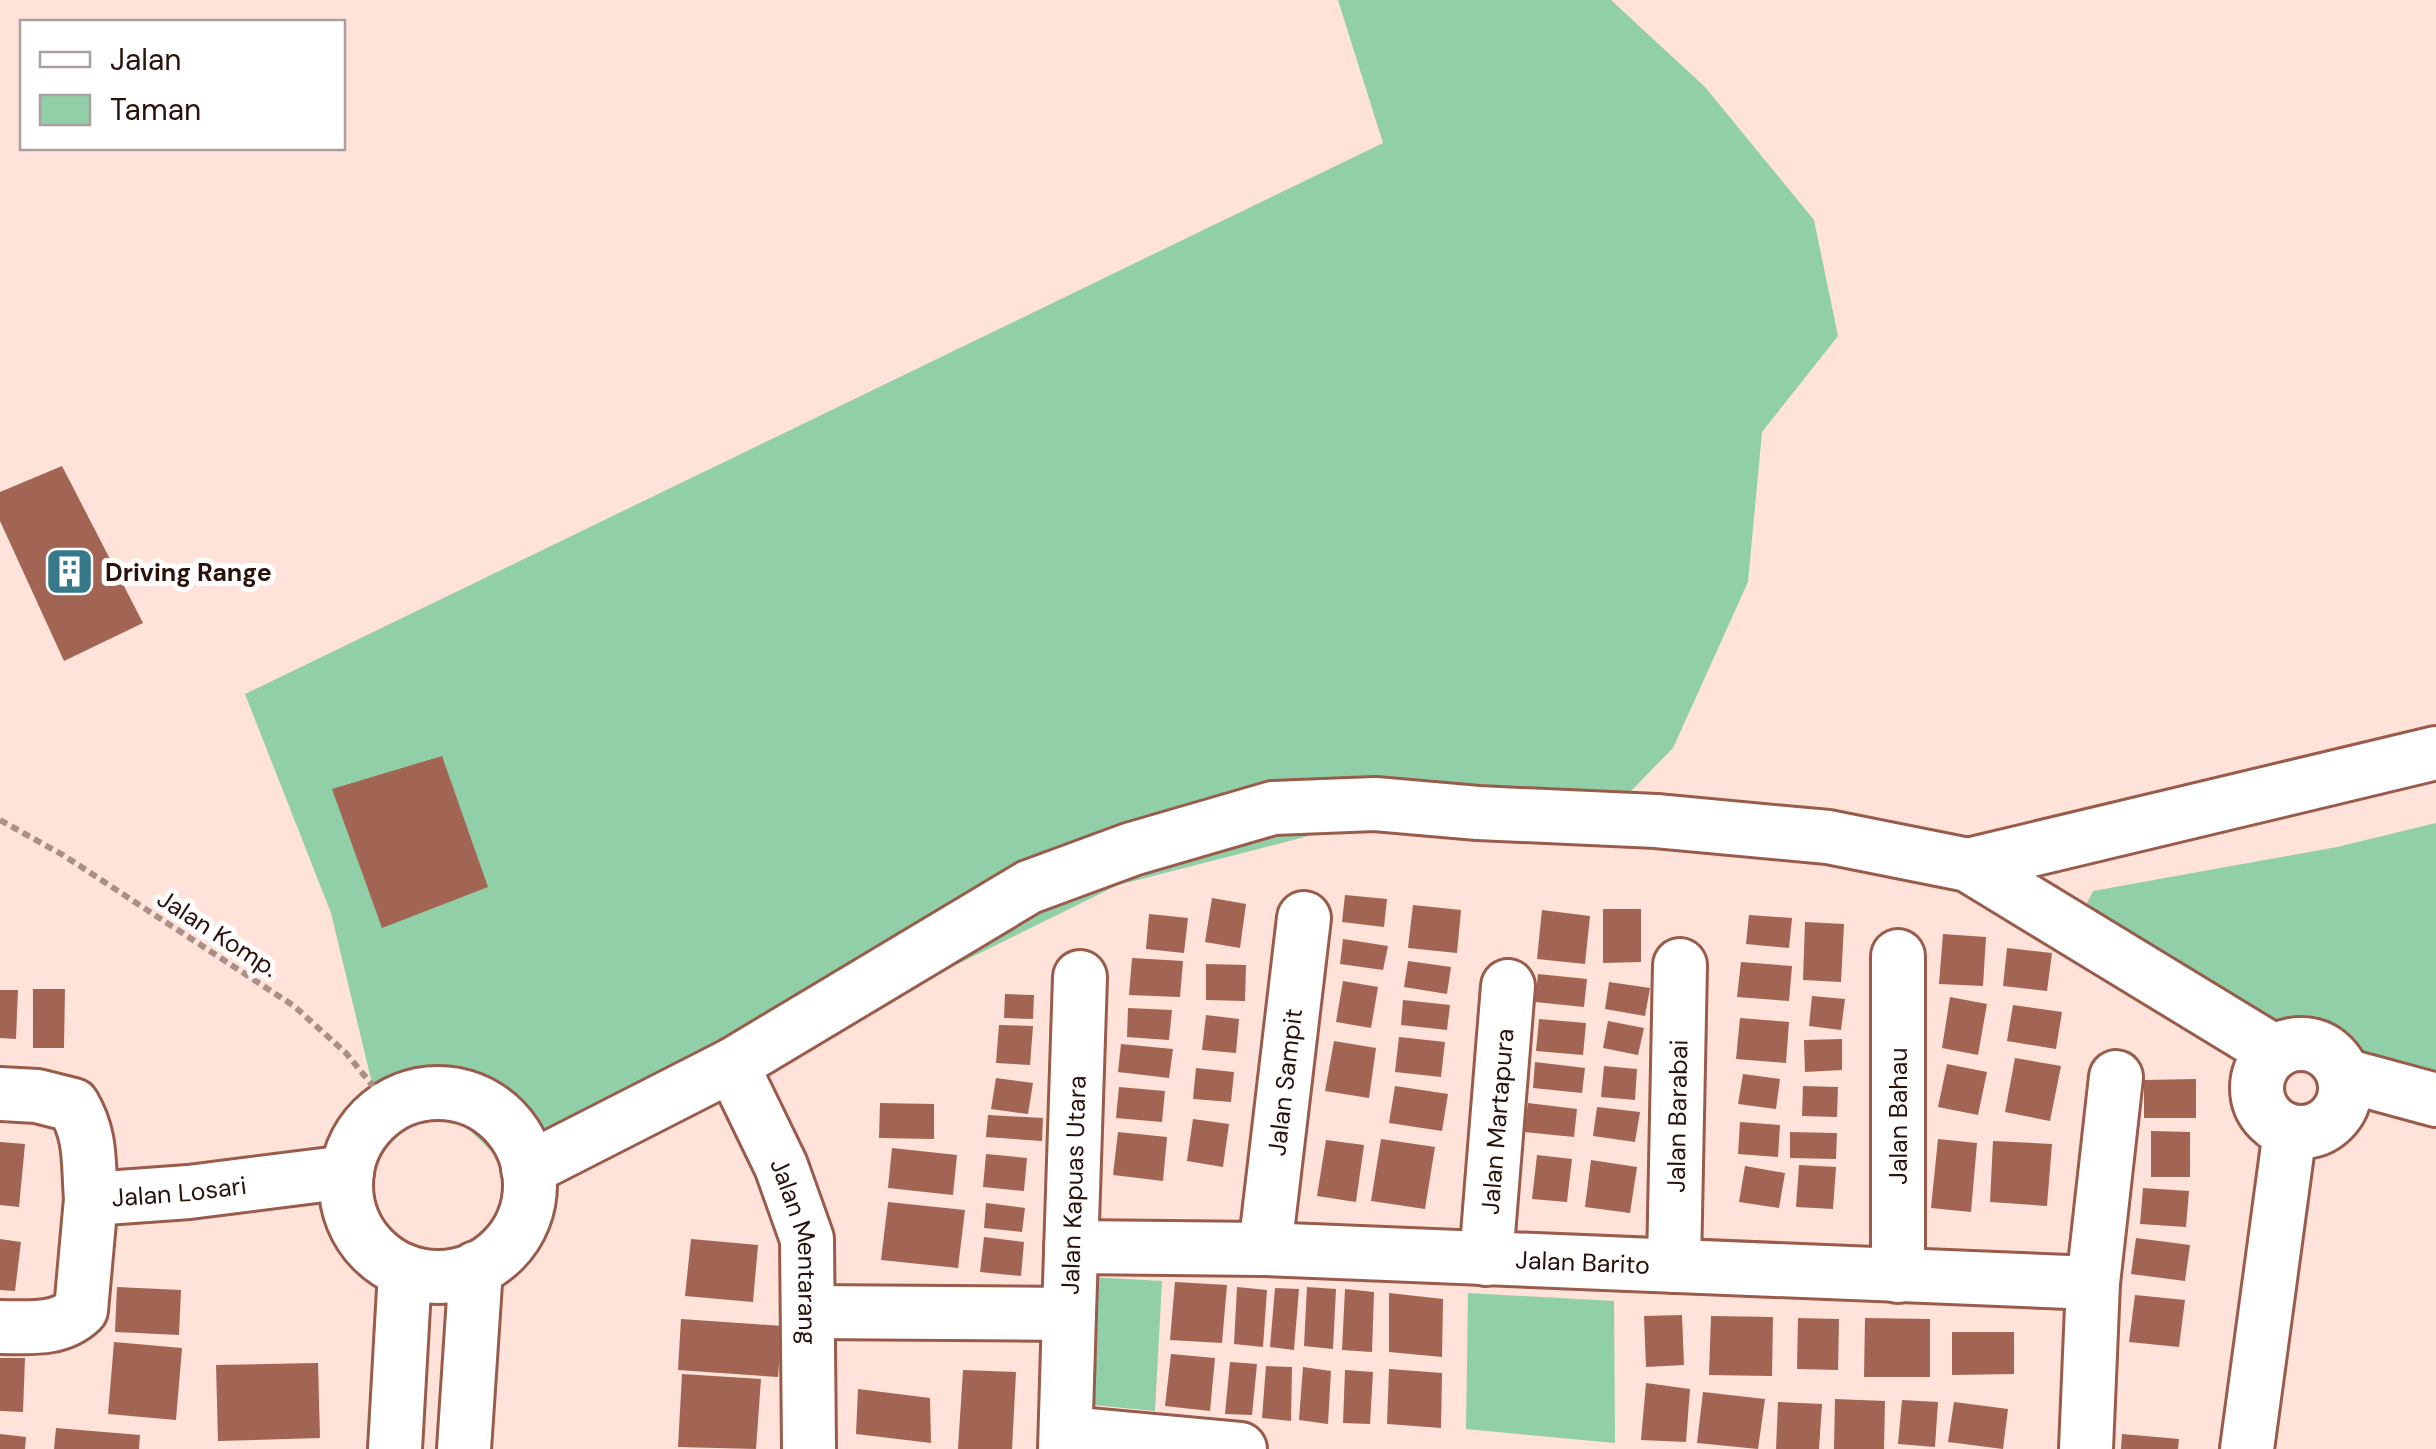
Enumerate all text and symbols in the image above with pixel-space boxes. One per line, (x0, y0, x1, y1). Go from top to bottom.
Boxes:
legend (20, 20, 345, 150)
text: Jalan (110, 40, 182, 79)
text: Taman (110, 90, 201, 129)
building icon: Driving Range (44, 546, 96, 598)
place label: Driving Range (105, 556, 272, 589)
street label: Jalan Komp. (151, 882, 284, 985)
street label: Jalan Sampit (1260, 1007, 1310, 1158)
street label: Jalan Martapura (1474, 1027, 1522, 1216)
street label: Jalan Barabai (1659, 1039, 1696, 1193)
street label: Jalan Bahau (1882, 1047, 1915, 1185)
street label: Jalan Kapuas Utara (1054, 1075, 1094, 1295)
street label: Jalan Mentarang (762, 1152, 824, 1345)
street label: Jalan Losari (111, 1169, 248, 1214)
street label: Jalan Barito (1515, 1243, 1651, 1282)

